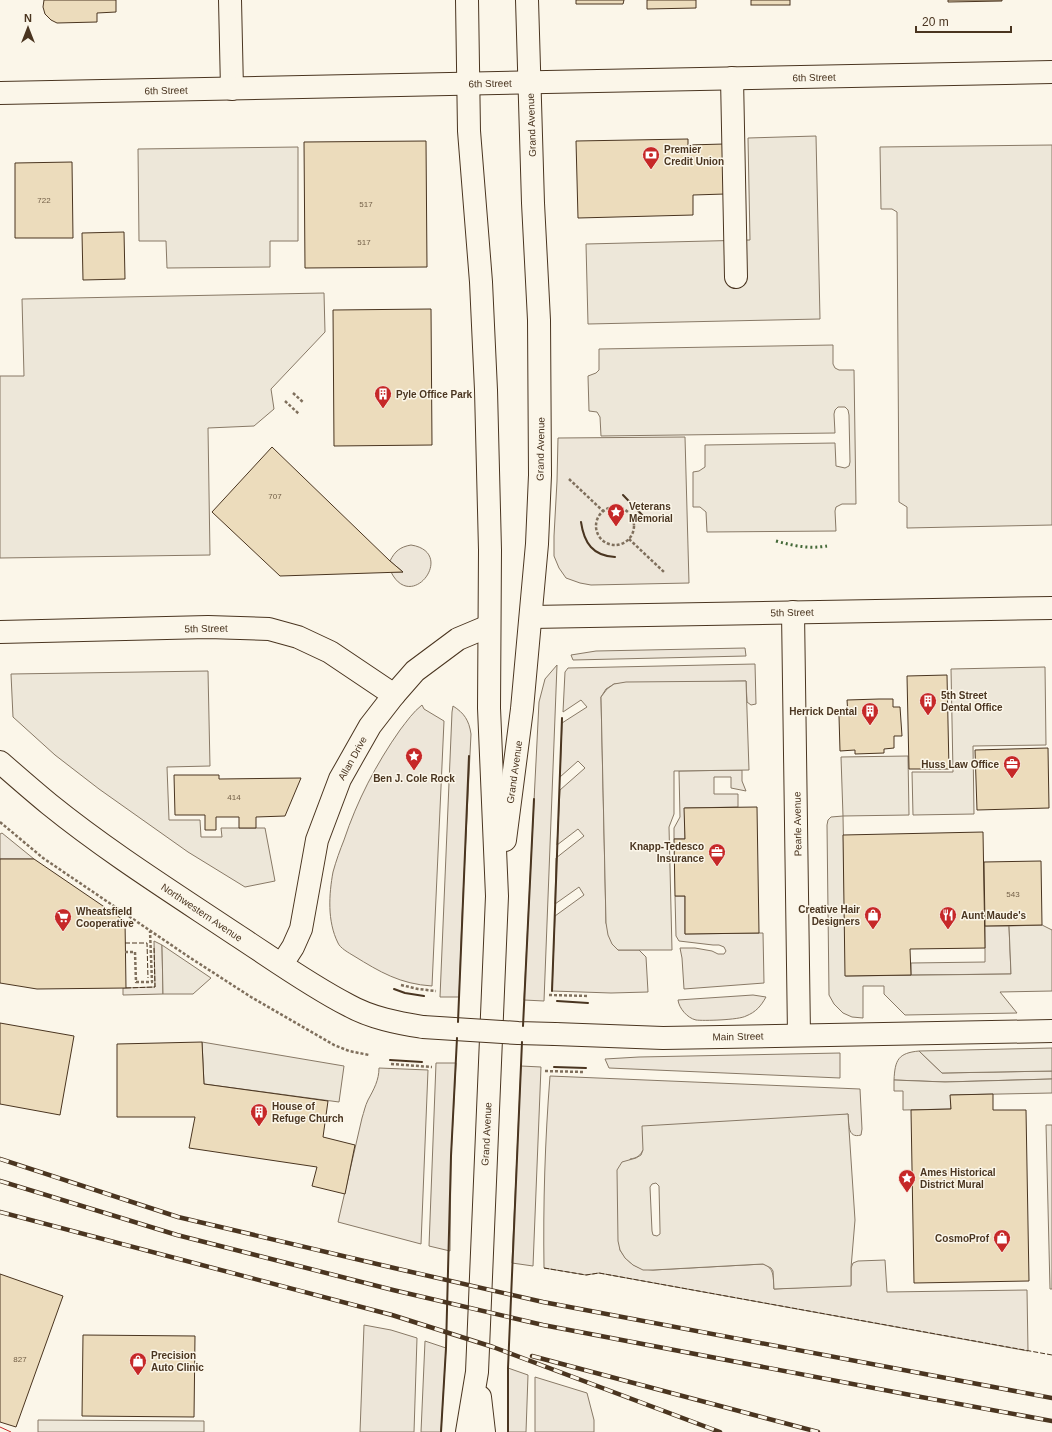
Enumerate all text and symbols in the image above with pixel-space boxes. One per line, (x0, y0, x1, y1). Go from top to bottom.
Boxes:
north arrow (8, 8, 48, 48)
scale bar (916, 8, 1011, 34)
text: N (24, 12, 32, 24)
text: 20 m (922, 15, 949, 29)
street label: 6th Street (792, 72, 836, 83)
street label: 6th Street (468, 78, 512, 89)
street label: 6th Street (144, 85, 188, 96)
street label: Grand Avenue (525, 92, 538, 157)
place label: Premier Credit Union (664, 144, 724, 167)
bank icon: Premier Credit Union (641, 145, 661, 170)
house number: 722 (37, 196, 51, 205)
house number: 517 (359, 200, 373, 209)
house number: 517 (357, 238, 371, 247)
building icon: Pyle Office Park (373, 384, 393, 409)
place label: Pyle Office Park (396, 389, 473, 400)
street label: Grand Avenue (534, 417, 547, 481)
house number: 707 (268, 492, 282, 501)
place label: Veterans Memorial (629, 501, 673, 524)
place icon: Veterans Memorial (606, 502, 626, 527)
street label: 5th Street (770, 607, 814, 618)
street label: 5th Street (184, 623, 228, 634)
place label: 5th Street Dental Office (941, 690, 1003, 713)
building icon: 5th Street Dental Office (918, 691, 938, 716)
building icon: Herrick Dental (860, 701, 880, 726)
place label: Herrick Dental (789, 706, 857, 717)
street label: Allan Drive (336, 734, 369, 782)
street label: Grand Avenue (505, 739, 524, 804)
place icon: Ben J. Cole Rock (404, 746, 424, 771)
office icon: Huss Law Office (1002, 754, 1022, 779)
place label: Huss Law Office (921, 759, 999, 770)
place label: Ben J. Cole Rock (373, 773, 455, 784)
street label: Pearle Avenue (791, 791, 804, 857)
house number: 414 (227, 793, 241, 802)
place label: Knapp-Tedesco Insurance (630, 841, 704, 864)
office icon: Knapp-Tedesco Insurance (707, 842, 727, 867)
street label: Northwestern Avenue (159, 881, 245, 944)
house number: 543 (1006, 890, 1020, 899)
place label: Creative Hair Designers (798, 904, 860, 927)
shop icon: Creative Hair Designers (863, 905, 883, 930)
restaurant icon: Aunt Maude's (938, 905, 958, 930)
place label: Wheatsfield Cooperative (76, 906, 134, 929)
supermarket icon: Wheatsfield Cooperative (53, 907, 73, 932)
place label: Aunt Maude's (961, 910, 1027, 921)
street label: Main Street (712, 1031, 764, 1042)
place label: House of Refuge Church (272, 1101, 344, 1124)
street label: Grand Avenue (479, 1101, 494, 1166)
building icon: House of Refuge Church (249, 1102, 269, 1127)
place label: Ames Historical District Mural (920, 1167, 996, 1190)
place icon: Ames Historical District Mural (897, 1168, 917, 1193)
shop icon: CosmoProf (992, 1228, 1012, 1253)
place label: CosmoProf (935, 1233, 990, 1244)
place label: Precision Auto Clinic (151, 1350, 204, 1373)
shop icon: Precision Auto Clinic (128, 1351, 148, 1376)
house number: 827 (13, 1355, 27, 1364)

